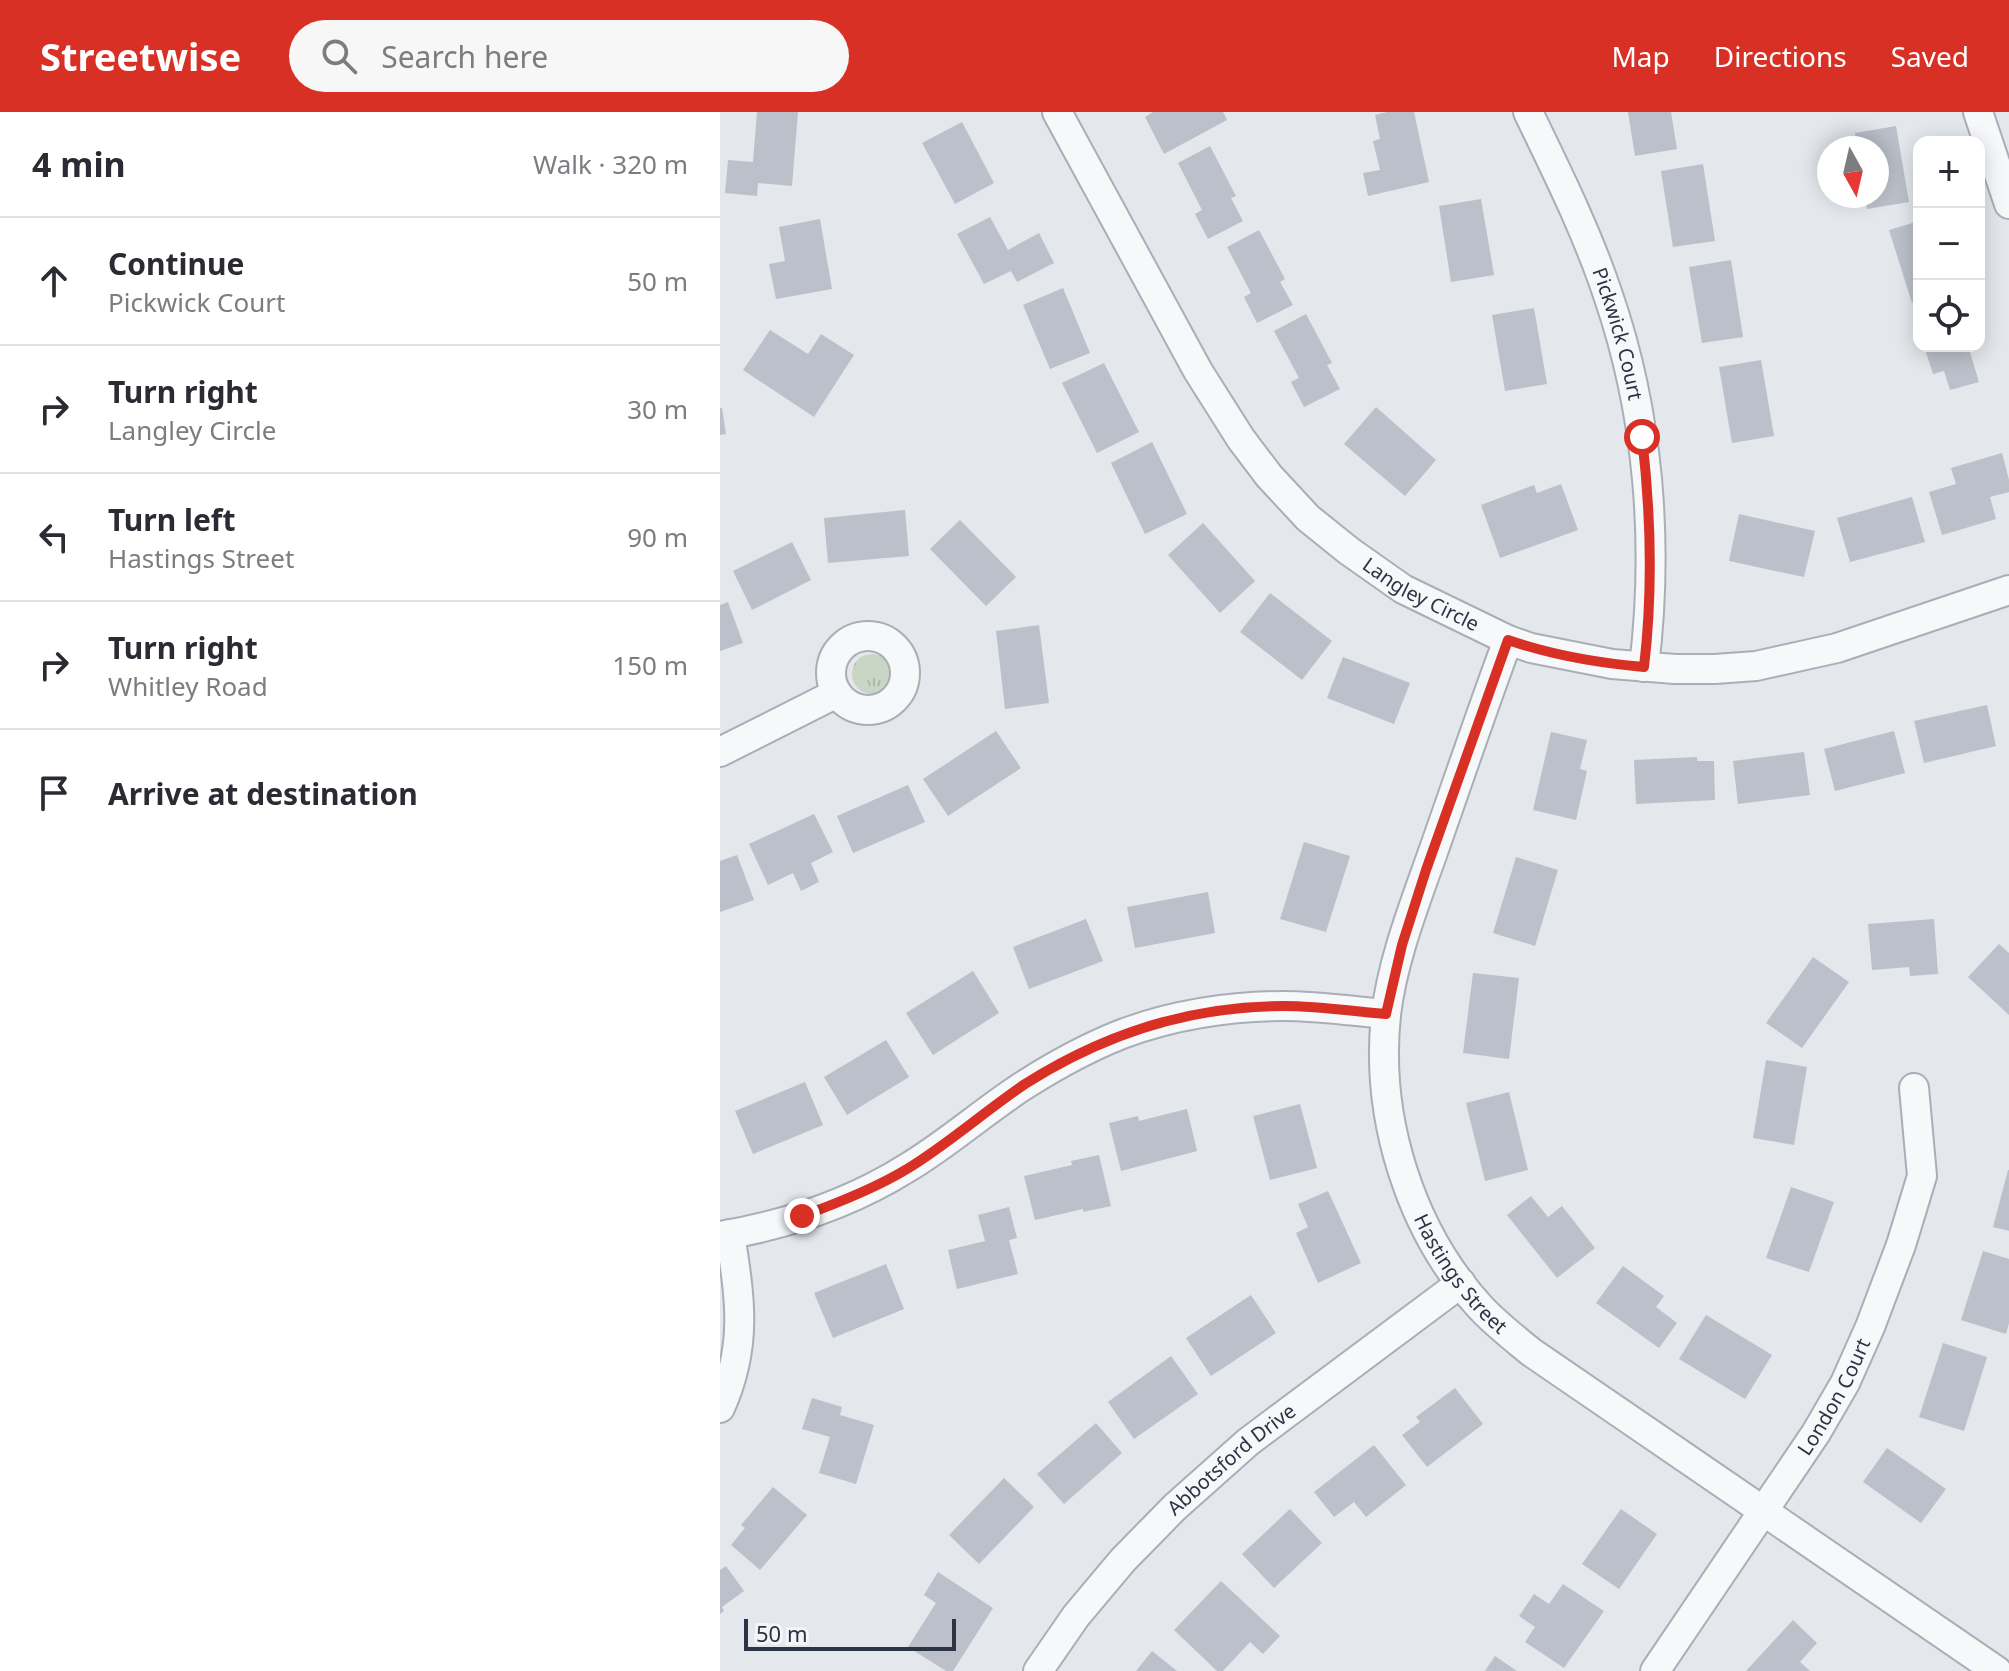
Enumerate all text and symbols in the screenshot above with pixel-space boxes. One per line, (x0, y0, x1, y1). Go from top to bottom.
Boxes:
search box (289, 20, 849, 92)
text: Streetwise (40, 30, 241, 82)
icon: search (317, 34, 361, 78)
text: Search here (381, 36, 548, 77)
text: Map (1611, 37, 1670, 75)
text: Directions (1714, 37, 1847, 75)
text: Saved (1891, 37, 1969, 75)
north arrow (1817, 136, 1889, 208)
map controls (1913, 136, 1985, 352)
button: + (1913, 136, 1985, 208)
text: 4 min (32, 141, 126, 187)
text: Walk · 320 m (533, 146, 688, 182)
button: − (1913, 208, 1985, 280)
text: Continue (108, 243, 244, 284)
icon: ahead (32, 259, 76, 303)
text: 50 m (627, 263, 688, 299)
street label: Pickwick Court (1586, 264, 1650, 402)
button: locate (1913, 280, 1985, 352)
text: Pickwick Court (108, 284, 285, 320)
text: Turn right (108, 371, 258, 412)
icon: right (32, 387, 76, 431)
text: 30 m (627, 391, 688, 427)
text: Langley Circle (108, 412, 276, 448)
route start (1624, 419, 1660, 455)
text: Turn left (108, 499, 236, 540)
icon: left (32, 515, 76, 559)
text: 90 m (627, 519, 688, 555)
text: Hastings Street (108, 540, 294, 576)
street label: Langley Circle (1357, 551, 1484, 637)
text: Turn right (108, 627, 258, 668)
icon: right (32, 643, 76, 687)
text: 150 m (612, 647, 688, 683)
text: Whitley Road (108, 668, 268, 704)
icon: arrive (32, 771, 76, 815)
text: Arrive at destination (108, 773, 418, 814)
route end (784, 1198, 820, 1234)
street label: Hastings Street (1408, 1209, 1513, 1340)
street label: London Court (1791, 1334, 1876, 1460)
street label: Abbotsford Drive (1161, 1397, 1301, 1521)
scale bar (744, 1615, 956, 1651)
text: 50 m (756, 1618, 807, 1648)

